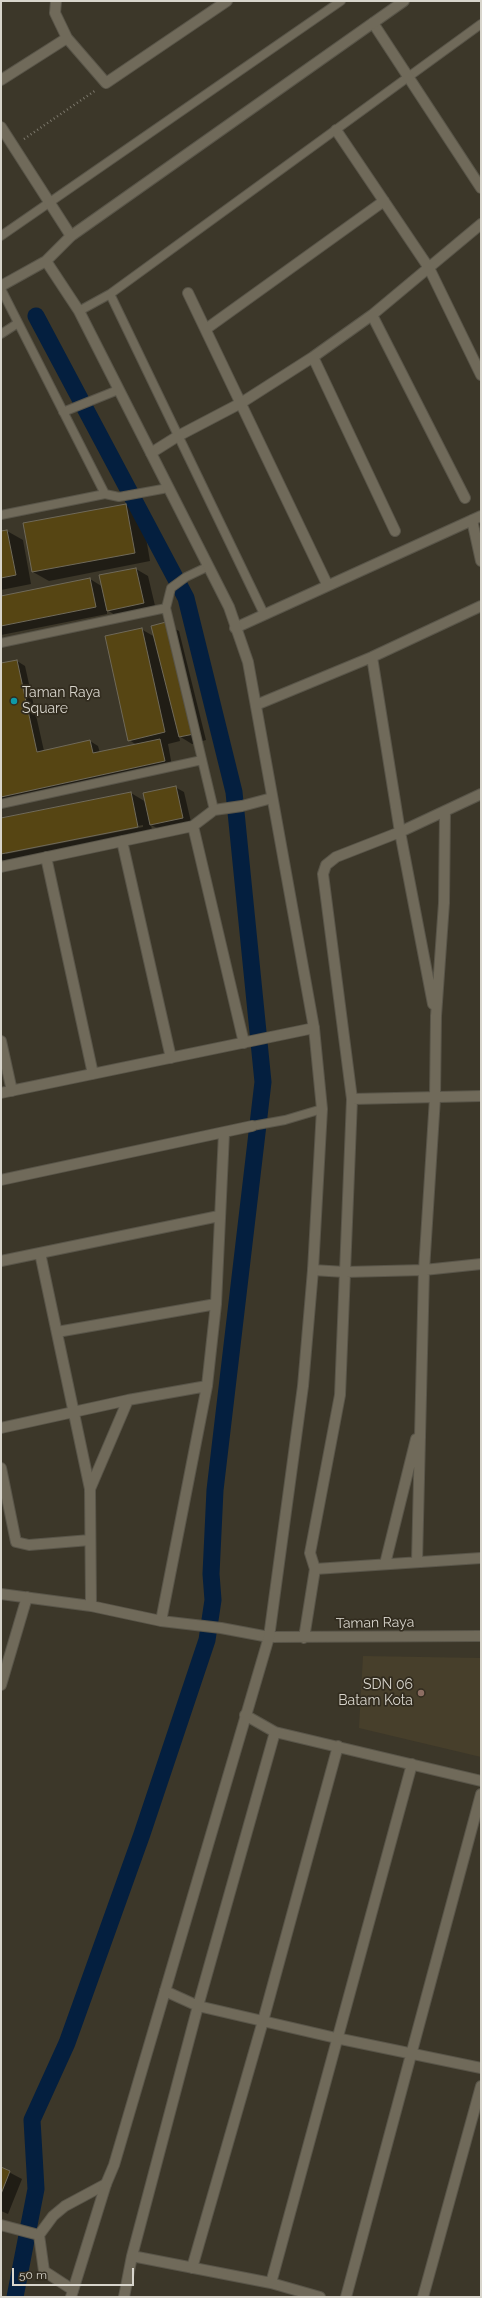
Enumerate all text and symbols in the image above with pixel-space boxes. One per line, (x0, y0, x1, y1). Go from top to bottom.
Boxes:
place label: Taman Raya Square (22, 685, 100, 718)
marker: Taman Raya Square (9, 696, 19, 706)
street label: Taman Raya (336, 1614, 414, 1632)
place label: SDN 06 Batam Kota (338, 1677, 413, 1710)
marker: SDN 06 Batam Kota (416, 1688, 426, 1698)
scale bar (14, 2260, 136, 2286)
text: 50 m (19, 2268, 47, 2282)

